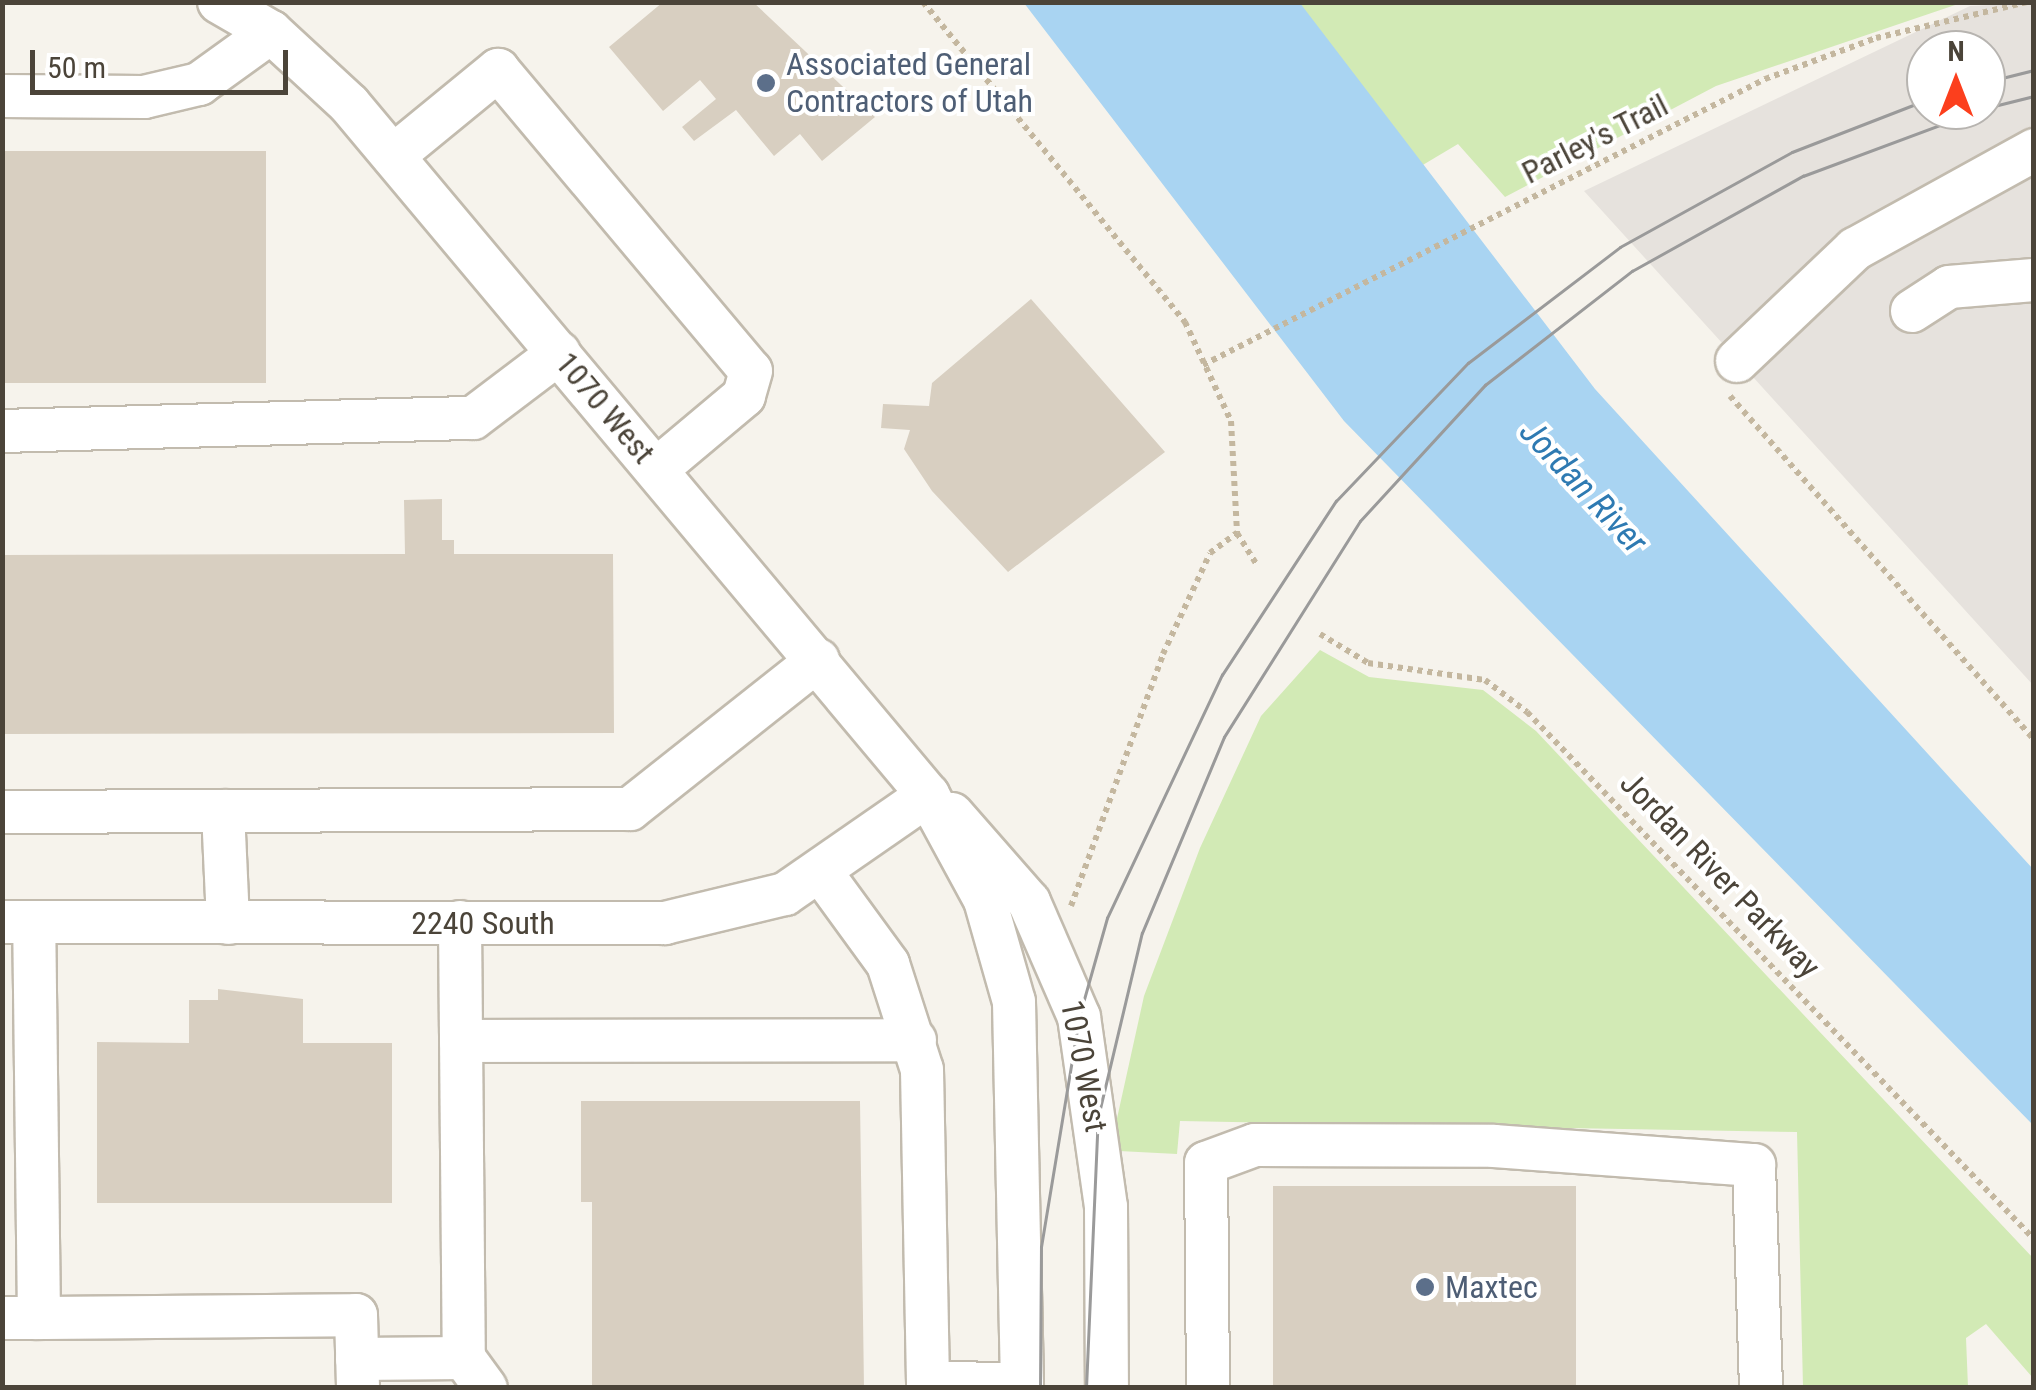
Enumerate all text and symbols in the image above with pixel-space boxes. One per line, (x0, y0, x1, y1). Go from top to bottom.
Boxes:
scale bar (35, 30, 292, 92)
north arrow (1906, 30, 2006, 130)
text: N (1947, 35, 1965, 68)
place label: Associated General Contractors of Utah (786, 46, 1033, 121)
text: 50 m (47, 50, 106, 85)
marker: Associated General Contractors of Utah (755, 72, 777, 94)
street label: Parley's Trail (1515, 86, 1675, 192)
street label: 1070 West (547, 345, 663, 471)
water label: Jordan River (1511, 411, 1655, 563)
street label: Jordan River Parkway (1612, 764, 1828, 986)
street label: 2240 South (411, 904, 555, 942)
street label: 1070 West (1052, 997, 1116, 1135)
place label: Maxtec (1445, 1268, 1538, 1306)
marker: Maxtec (1414, 1276, 1436, 1298)

